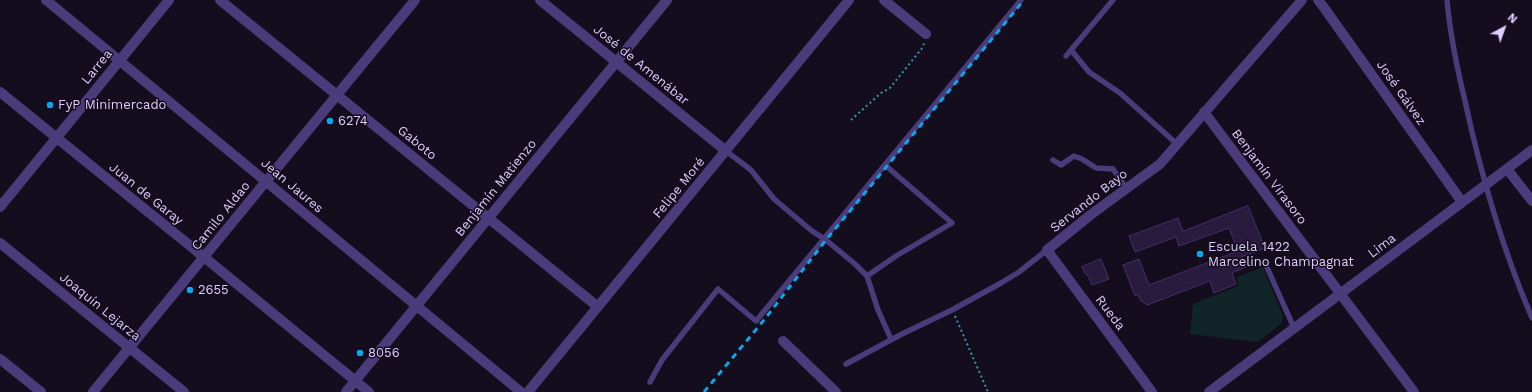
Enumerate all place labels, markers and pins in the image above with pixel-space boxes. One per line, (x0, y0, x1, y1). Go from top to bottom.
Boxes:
place label: FyP Minimercado (58, 97, 166, 113)
marker: FyP Minimercado (45, 100, 55, 110)
place label: 6274 (338, 113, 368, 129)
marker: 6274 (325, 116, 335, 126)
place label: Escuela 1422 Marcelino Champagnat (1208, 239, 1354, 270)
marker: Escuela 1422 Marcelino Champagnat (1195, 249, 1205, 259)
place label: 2655 (198, 282, 229, 298)
marker: 2655 (185, 285, 195, 295)
place label: 8056 (368, 345, 400, 361)
marker: 8056 (355, 348, 365, 358)

